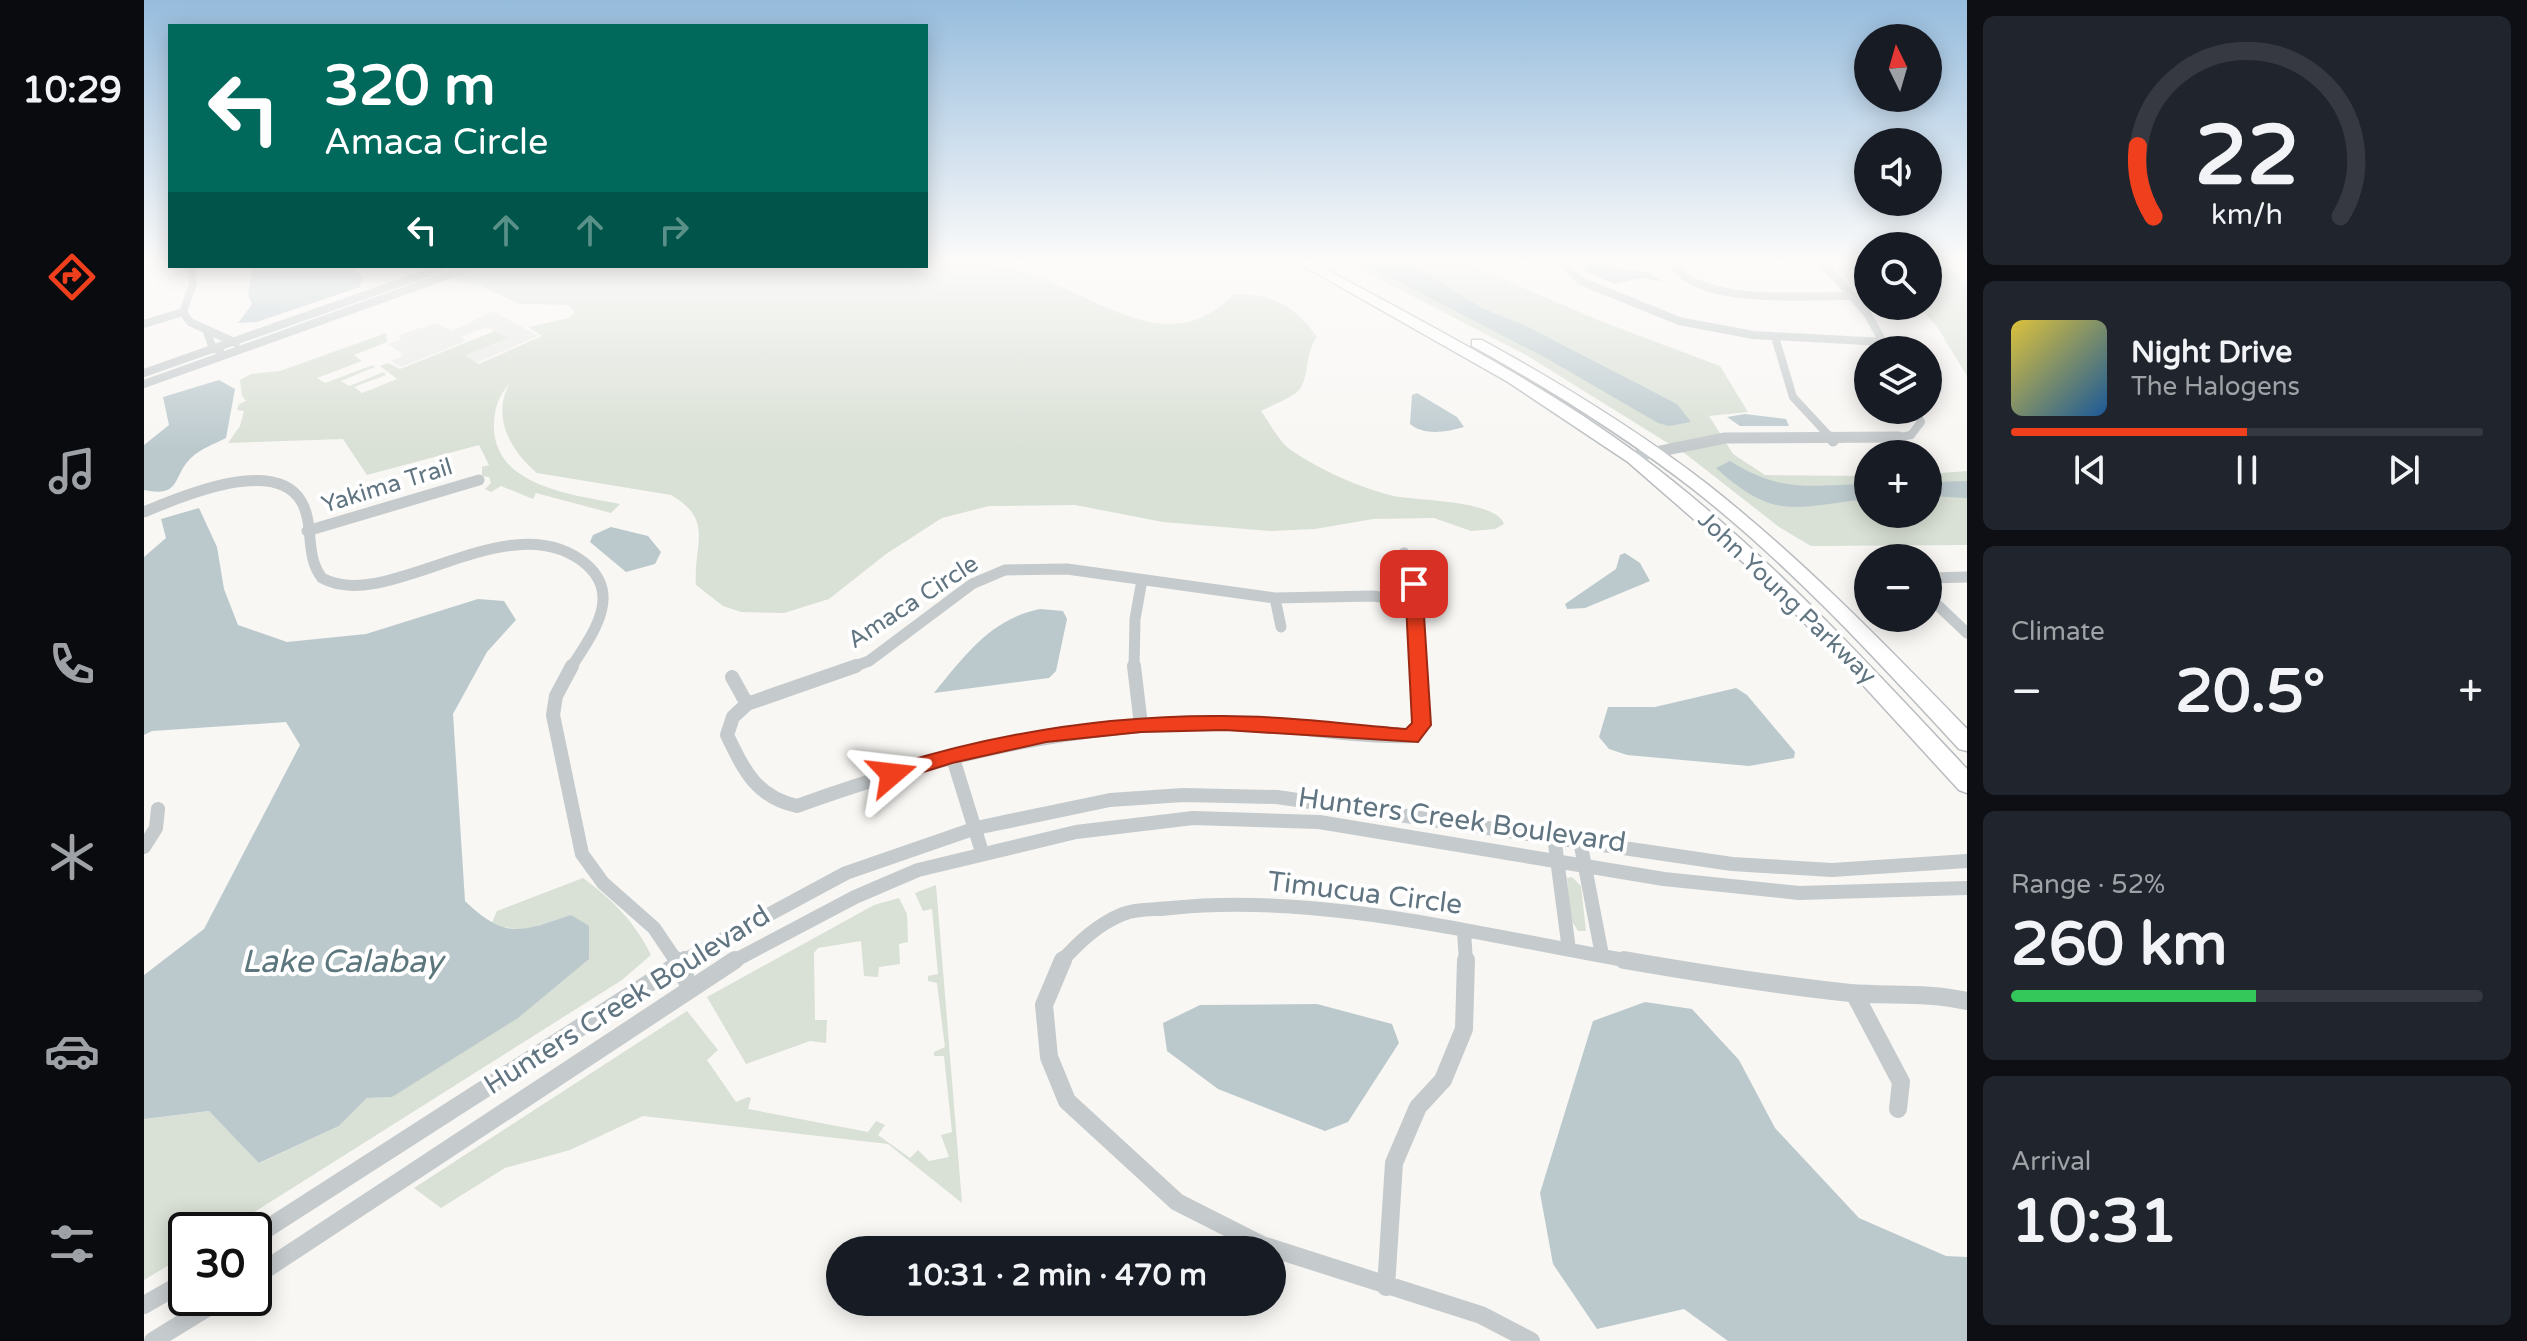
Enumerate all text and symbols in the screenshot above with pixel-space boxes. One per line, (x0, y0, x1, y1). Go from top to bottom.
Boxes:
north arrow (1854, 24, 1942, 112)
map controls (1854, 24, 1942, 632)
text: 320 m (324, 53, 495, 120)
icon: left (192, 56, 296, 160)
text: 10:29 (22, 69, 122, 112)
text: 22 (2195, 106, 2299, 206)
text: Amaca Circle (324, 121, 548, 164)
button: sound (1854, 128, 1942, 216)
text: km/h (2211, 198, 2283, 232)
icon: left (400, 208, 444, 252)
icon: ahead (484, 208, 528, 252)
icon: ahead (568, 208, 612, 252)
icon: right (652, 208, 696, 252)
button: search (1854, 232, 1942, 320)
icon: directions (44, 249, 100, 305)
text: Night Drive (2131, 334, 2292, 371)
button: layers (1854, 336, 1942, 424)
text: The Halogens (2131, 371, 2300, 402)
button: + (1854, 440, 1942, 528)
icon: music (44, 443, 100, 499)
icon: previous (2068, 448, 2112, 492)
icon: pause (2225, 448, 2269, 492)
icon: next (2382, 448, 2426, 492)
street label: Yakima Trail (318, 452, 456, 520)
street label: John Young Parkway (1692, 506, 1882, 691)
button: − (1854, 544, 1942, 632)
street label: Amaca Circle (842, 549, 984, 655)
pin (1380, 550, 1448, 618)
icon: arrive (1392, 562, 1436, 606)
text: Climate (2011, 616, 2105, 647)
icon: phone (44, 636, 100, 692)
text: 20.5° (2175, 656, 2325, 728)
text: − (2011, 666, 2042, 719)
text: + (2458, 666, 2483, 719)
position arrow (850, 732, 934, 816)
street label: Hunters Creek Boulevard (1296, 780, 1628, 860)
icon: climate (44, 829, 100, 885)
street label: Timucua Circle (1266, 864, 1464, 922)
text: Range · 52% (2011, 869, 2165, 900)
street label: Hunters Creek Boulevard (478, 898, 776, 1102)
text: 260 km (2011, 909, 2227, 981)
water label: Lake Calabay (241, 943, 446, 981)
icon: car (44, 1023, 100, 1079)
text: Arrival (2011, 1146, 2091, 1177)
text: 10:31 (2011, 1186, 2177, 1258)
speed limit sign: 30 (168, 1212, 272, 1316)
icon: filters (44, 1216, 100, 1272)
text: 10:31 · 2 min · 470 m (905, 1257, 1207, 1294)

